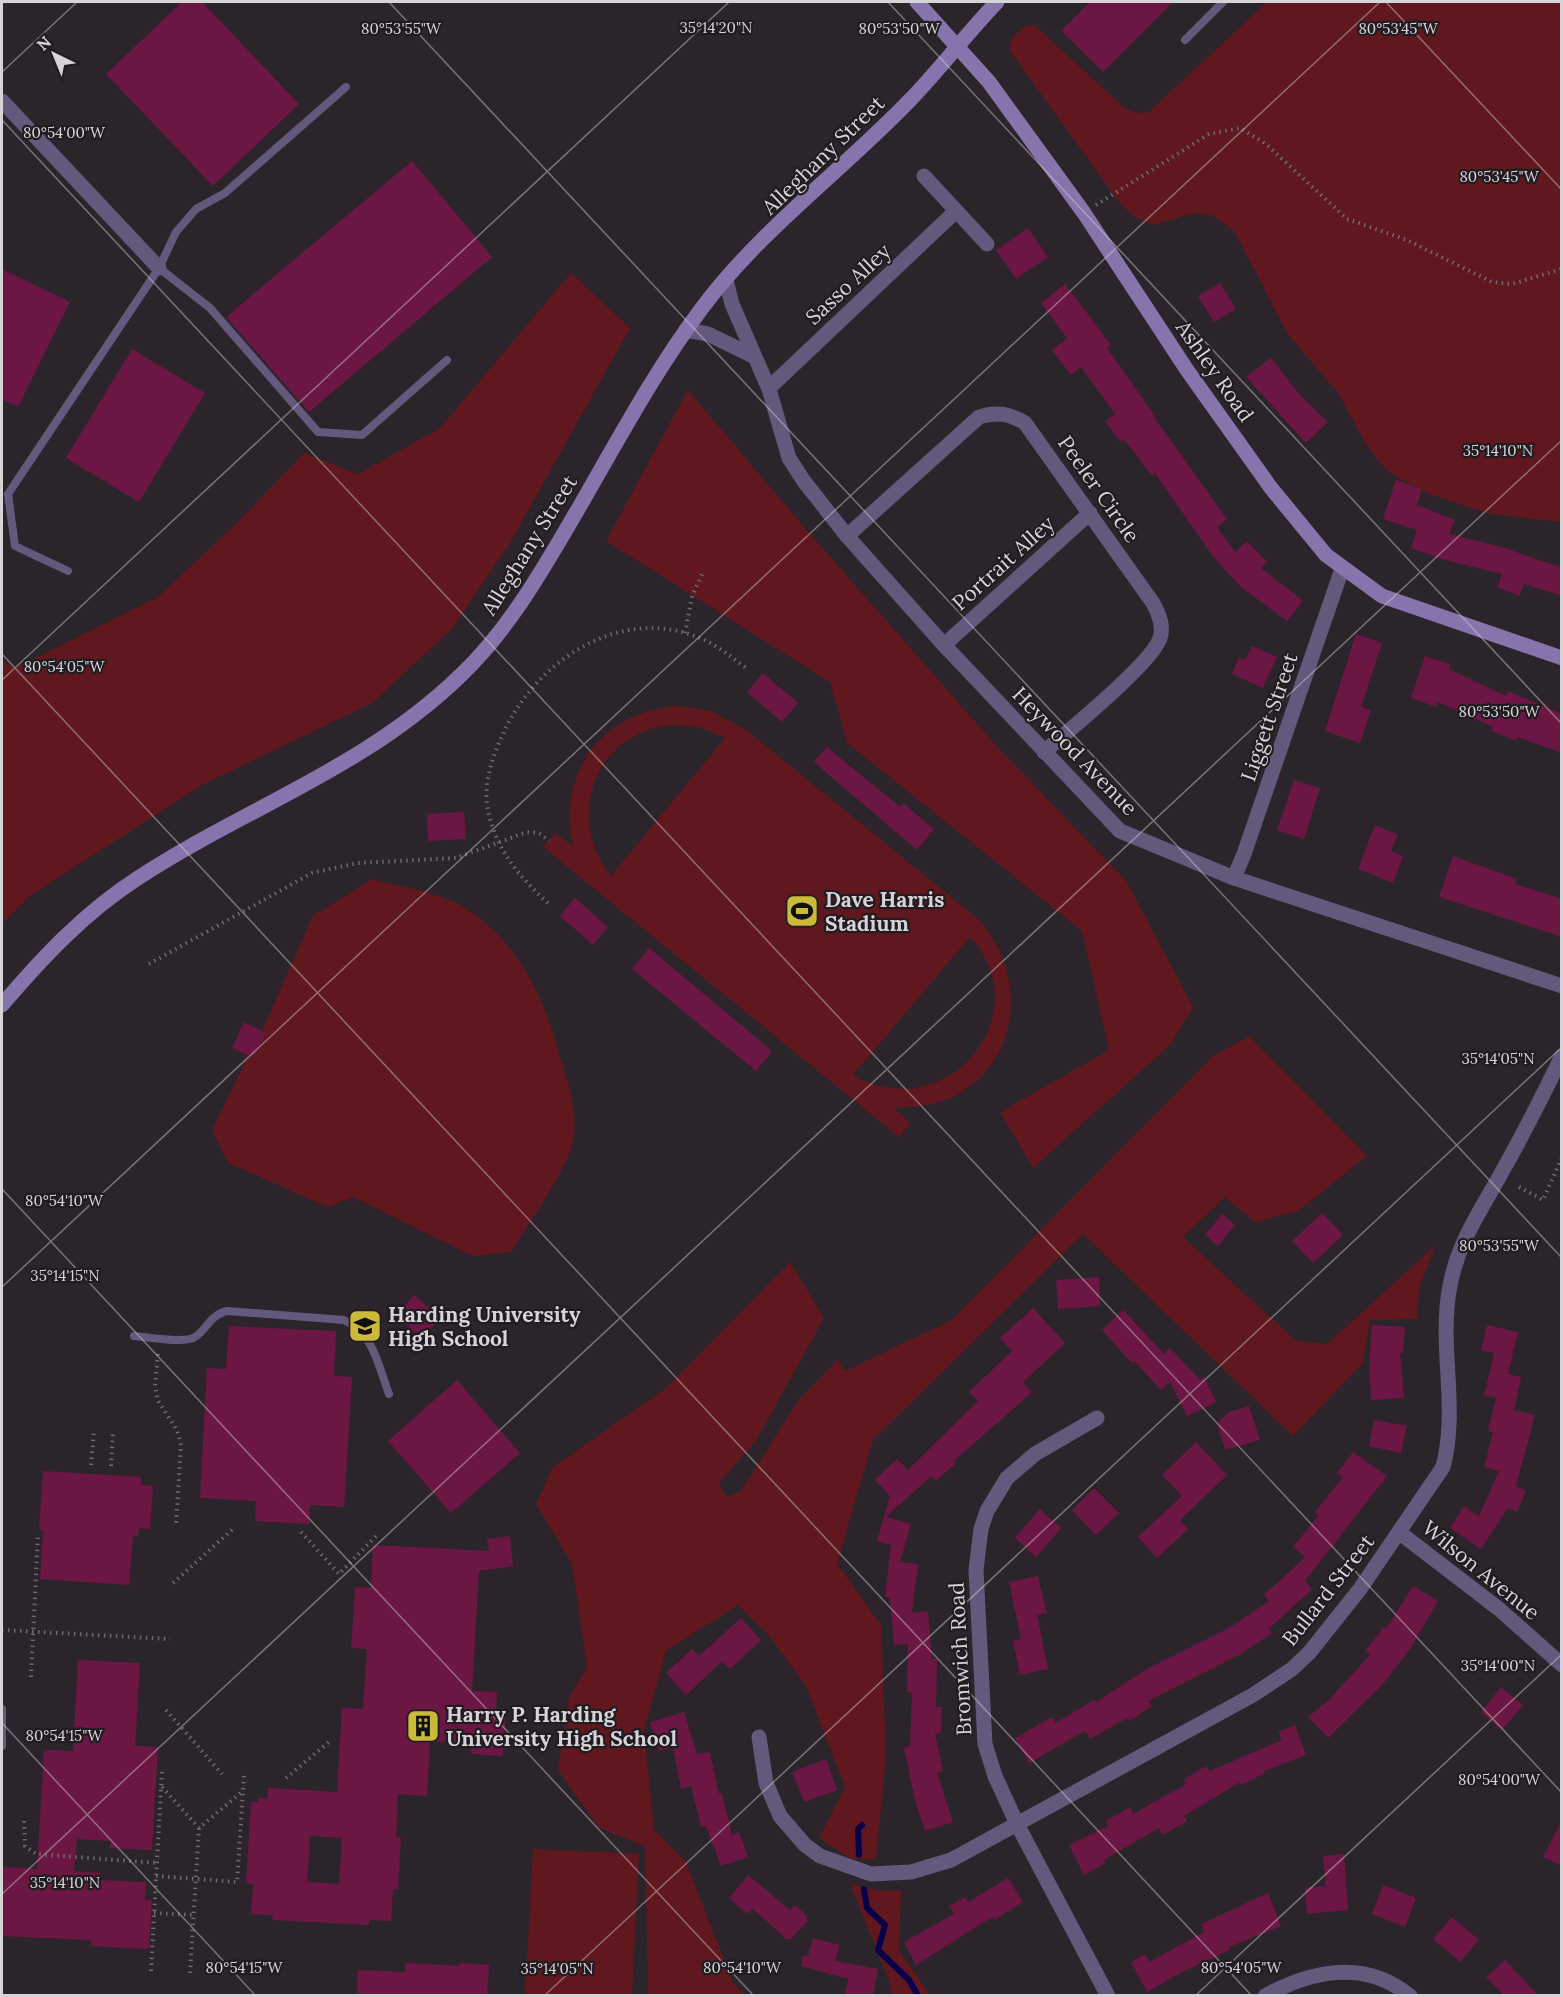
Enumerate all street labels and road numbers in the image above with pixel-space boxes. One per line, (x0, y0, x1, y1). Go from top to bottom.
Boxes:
street label: Alleghany Street (755, 89, 891, 221)
street label: Sasso Alley (800, 238, 896, 330)
street label: Ashley Road (1170, 314, 1260, 427)
street label: Peeler Circle (1052, 430, 1146, 548)
street label: Alleghany Street (475, 469, 583, 621)
street label: Portrait Alley (946, 510, 1060, 616)
street label: Liggett Street (1234, 648, 1304, 785)
street label: Heywood Avenue (1007, 681, 1143, 821)
street label: Wilson Avenue (1417, 1514, 1545, 1626)
street label: Bullard Street (1276, 1528, 1381, 1651)
street label: Bromwich Road (943, 1582, 977, 1736)

